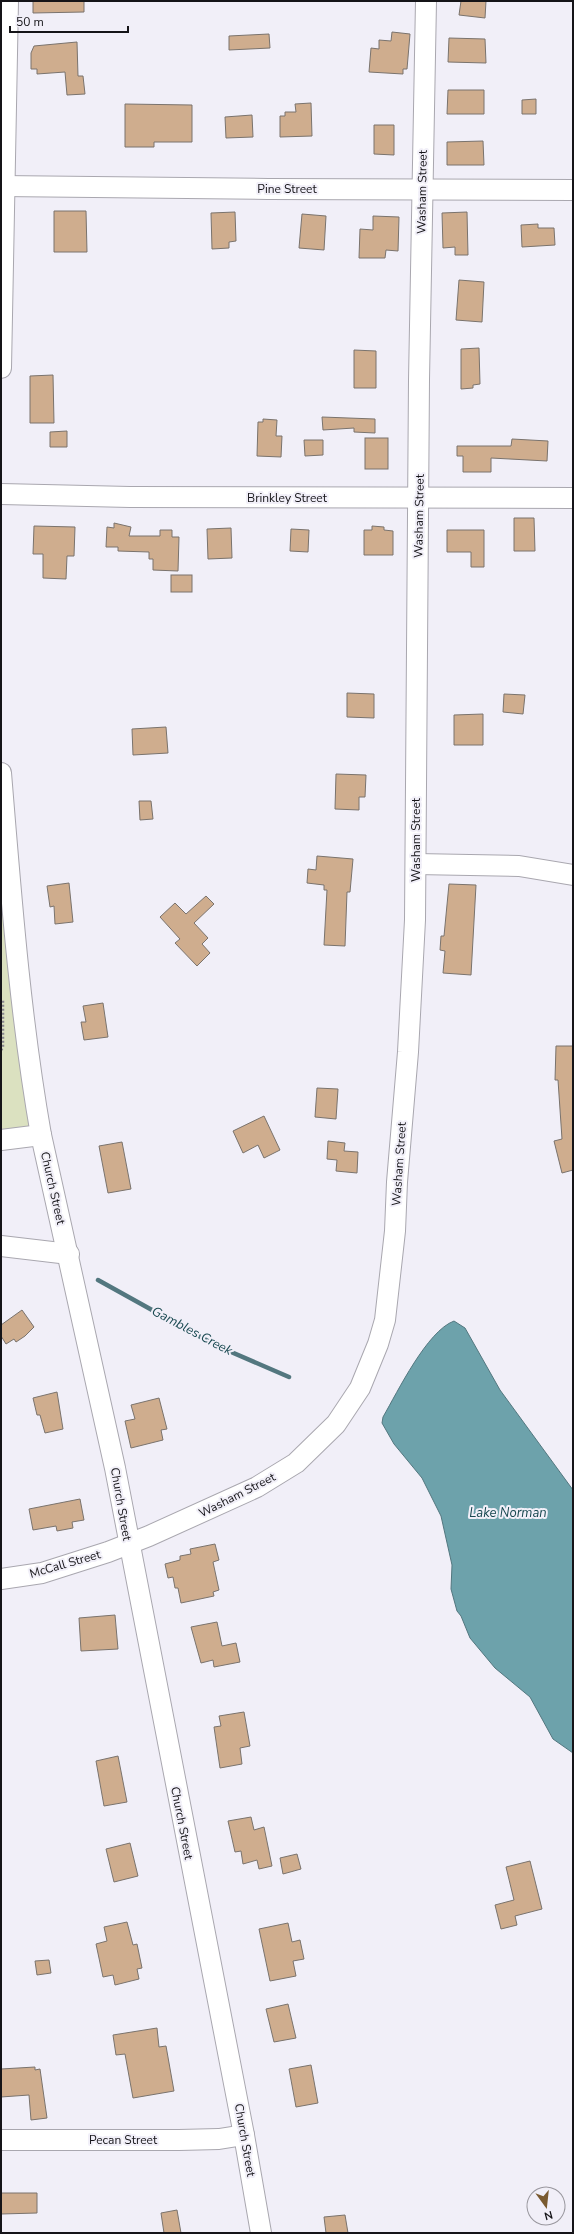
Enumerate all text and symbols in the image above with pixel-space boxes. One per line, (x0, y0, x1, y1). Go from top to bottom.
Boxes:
scale bar (10, 8, 128, 34)
text: 50 m (16, 14, 44, 30)
street label: Washam Street (413, 149, 431, 234)
street label: Pine Street (257, 181, 318, 197)
street label: Washam Street (410, 473, 428, 558)
street label: Brinkley Street (247, 490, 328, 506)
street label: Washam Street (408, 797, 424, 882)
street label: Washam Street (388, 1121, 410, 1206)
street label: Church Street (37, 1150, 69, 1227)
water label: Gambles Creek (148, 1302, 236, 1360)
street label: Church Street (107, 1466, 135, 1543)
street label: Washam Street (196, 1468, 279, 1521)
water label: Lake Norman (469, 1504, 547, 1522)
street label: McCall Street (28, 1546, 103, 1582)
street label: Church Street (167, 1785, 197, 1862)
street label: Church Street (231, 2102, 259, 2179)
street label: Pecan Street (89, 2132, 158, 2148)
north arrow (526, 2186, 566, 2226)
text: N (543, 2207, 554, 2223)

